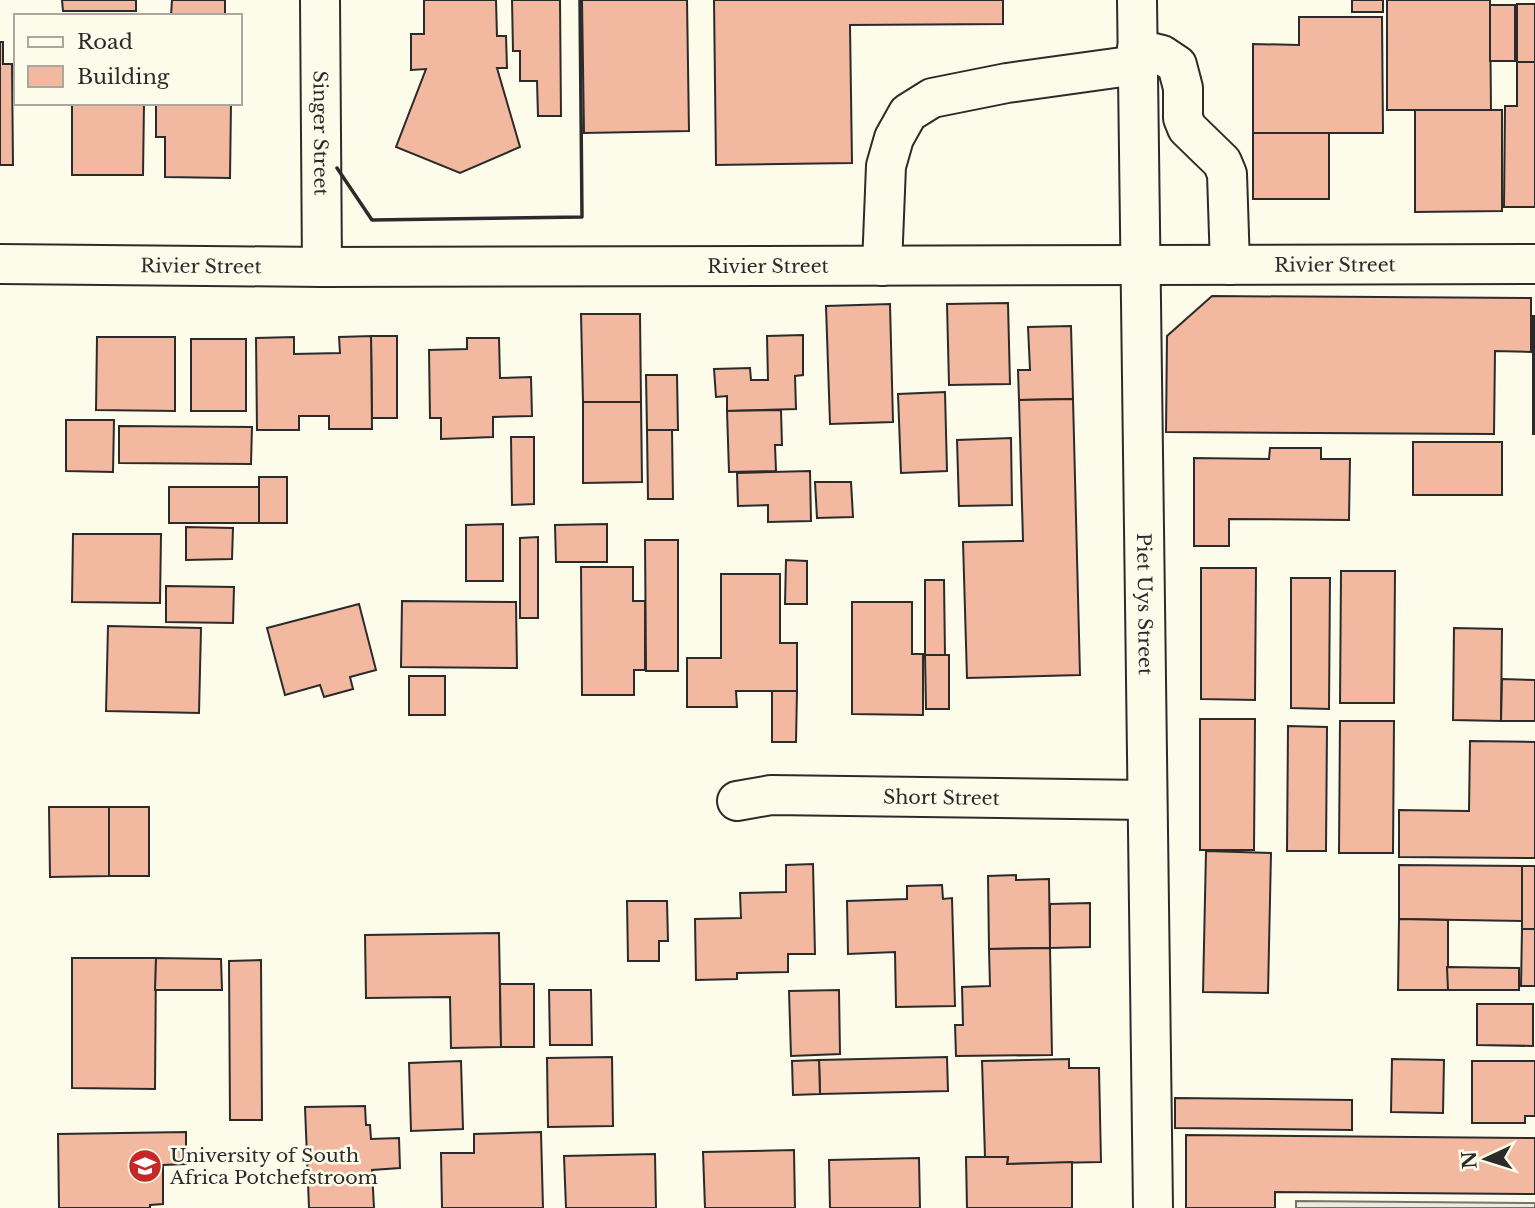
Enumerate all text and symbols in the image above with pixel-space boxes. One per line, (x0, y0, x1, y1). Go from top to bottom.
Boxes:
legend (14, 14, 242, 105)
text: Road (77, 29, 133, 55)
text: Building (77, 64, 170, 90)
street label: Singer Street (309, 70, 333, 197)
street label: Rivier Street (1274, 253, 1397, 276)
street label: Rivier Street (140, 254, 263, 278)
street label: Rivier Street (707, 254, 830, 278)
street label: Piet Uys Street (1133, 533, 1157, 676)
street label: Short Street (883, 785, 1001, 810)
north arrow (1451, 1124, 1521, 1194)
place label: University of South Africa Potchefstroom (169, 1144, 378, 1189)
school or university icon: University of South Africa Potchefstroom (126, 1147, 164, 1185)
text: N (1457, 1150, 1482, 1170)

